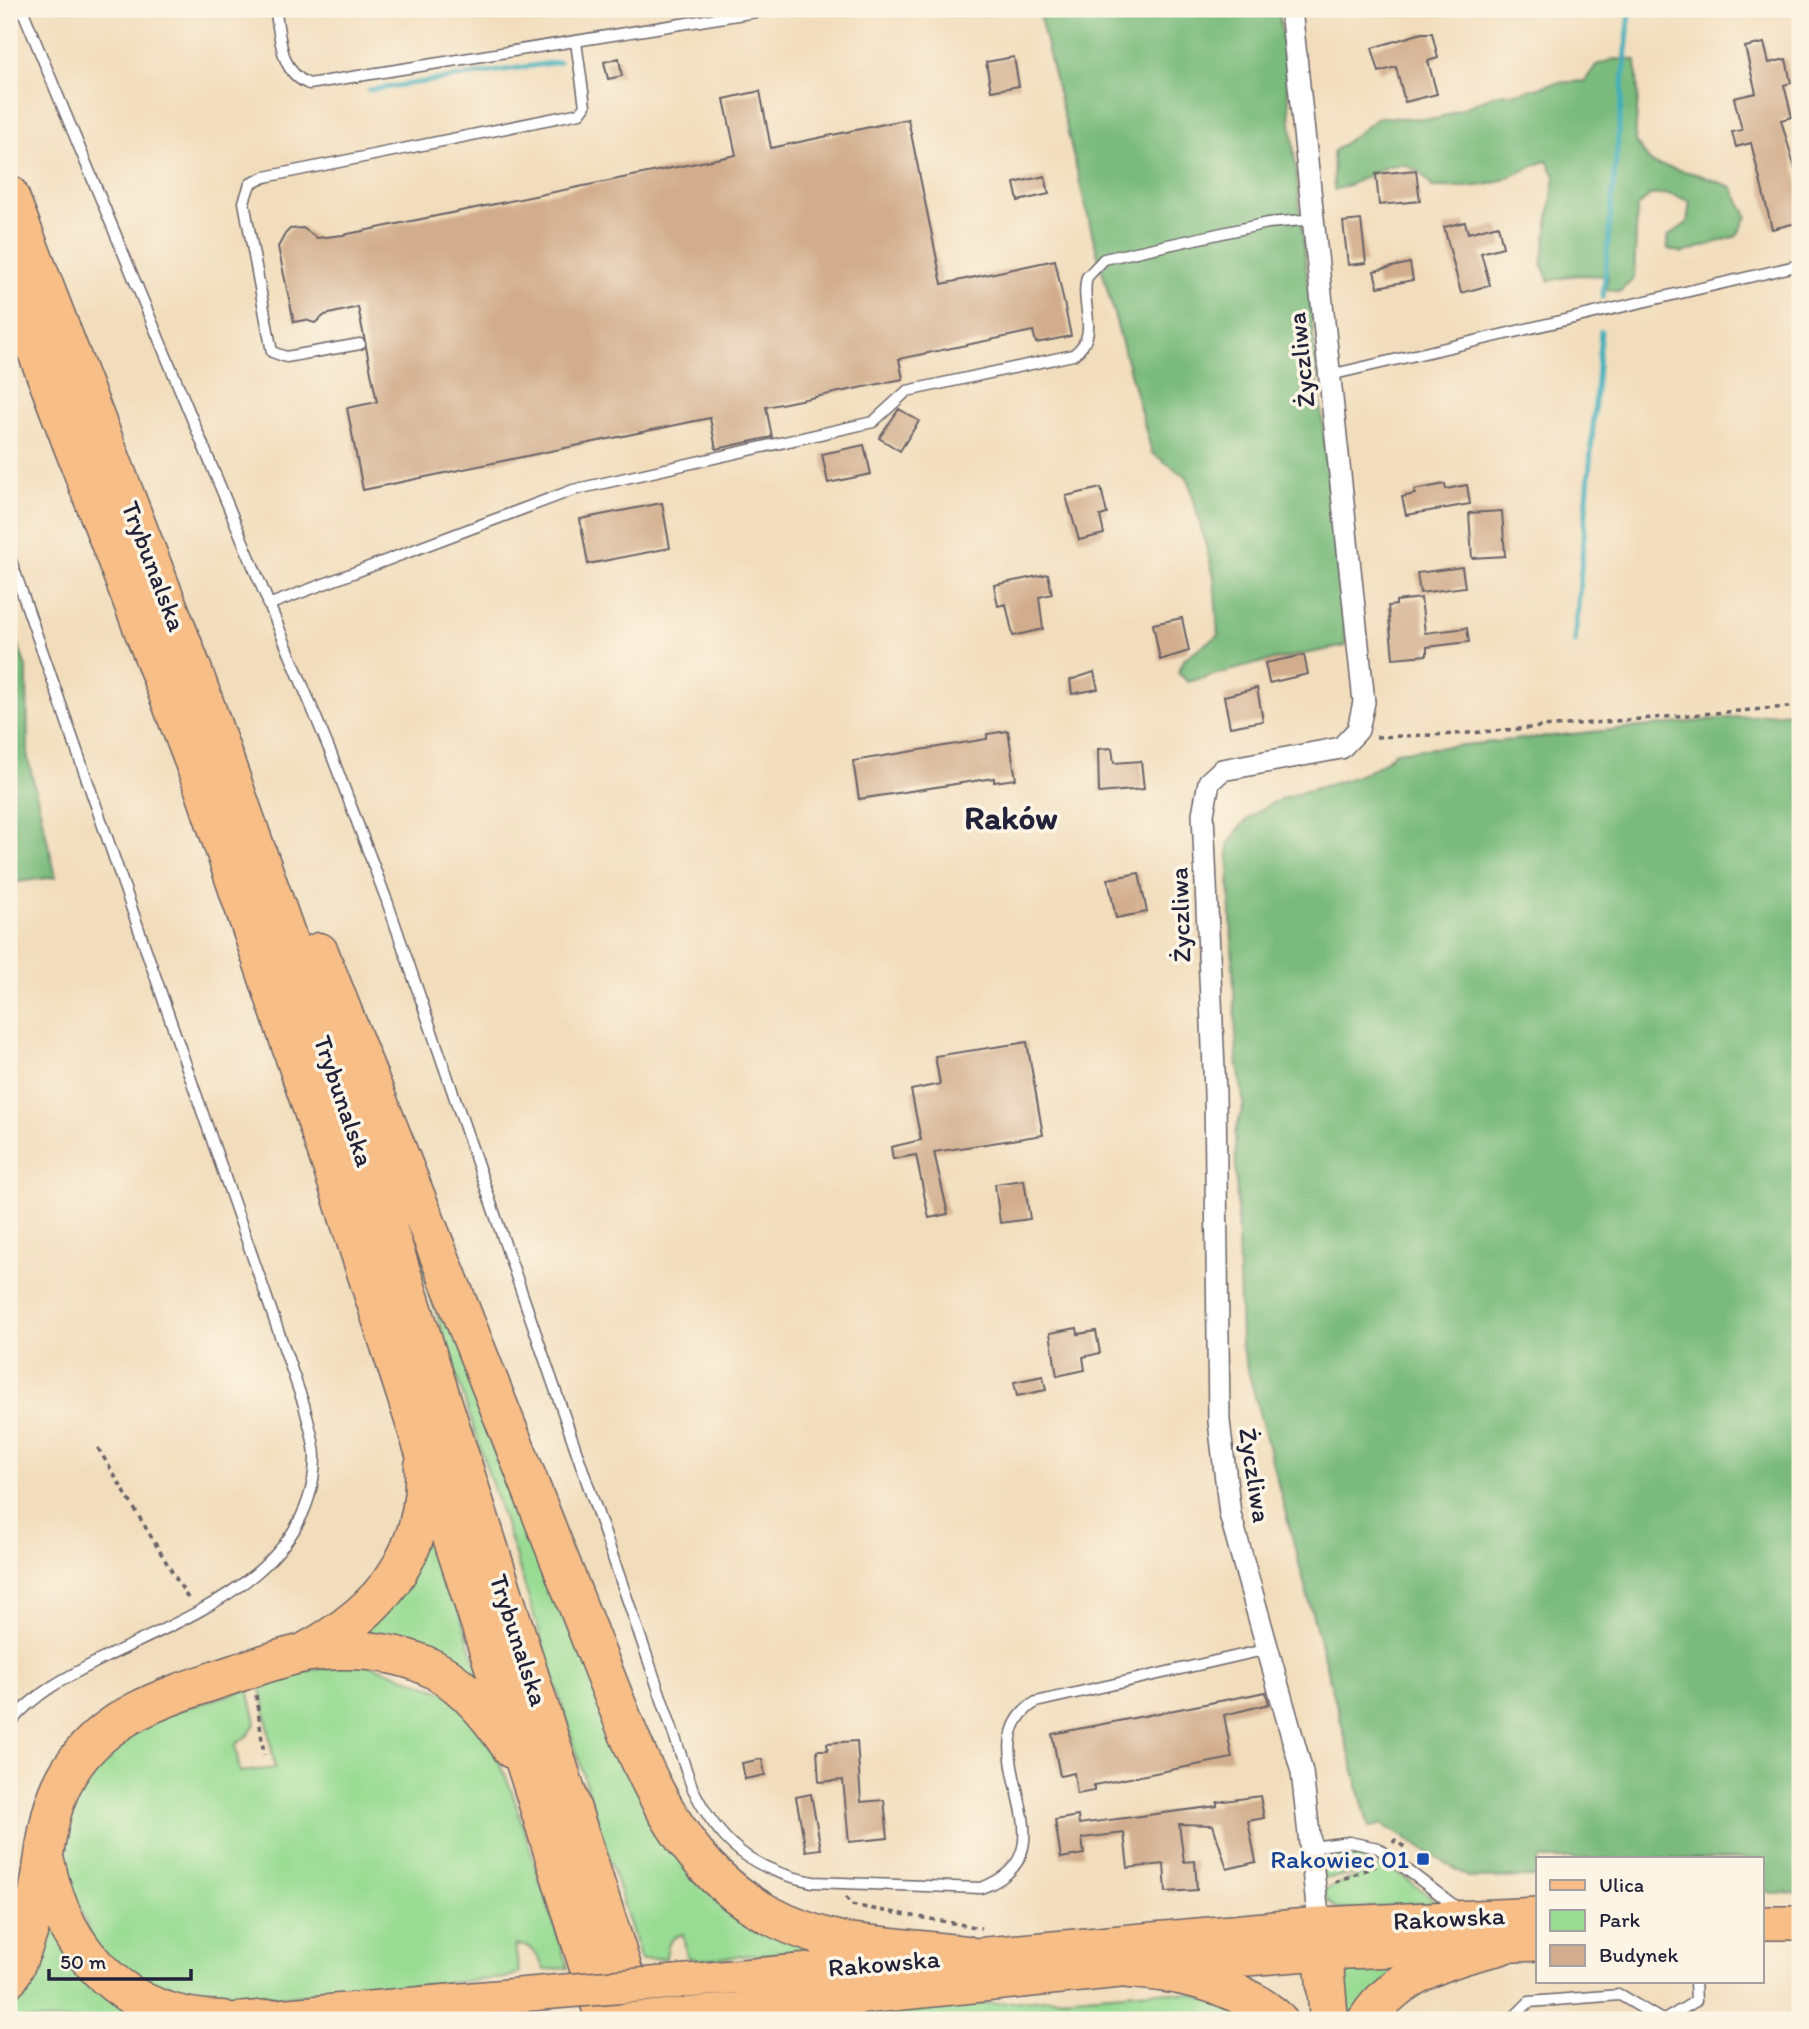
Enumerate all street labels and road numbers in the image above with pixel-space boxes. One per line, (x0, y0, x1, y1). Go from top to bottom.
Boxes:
street label: Życzliwa (1280, 311, 1322, 409)
street label: Trybunalska (115, 496, 194, 636)
street label: Życzliwa (1162, 867, 1198, 963)
street label: Trybunalska (307, 1031, 382, 1171)
street label: Życzliwa (1232, 1425, 1278, 1525)
street label: Trybunalska (483, 1570, 555, 1710)
street label: Rakowska (1392, 1899, 1506, 1937)
street label: Rakowska (827, 1942, 942, 1984)

